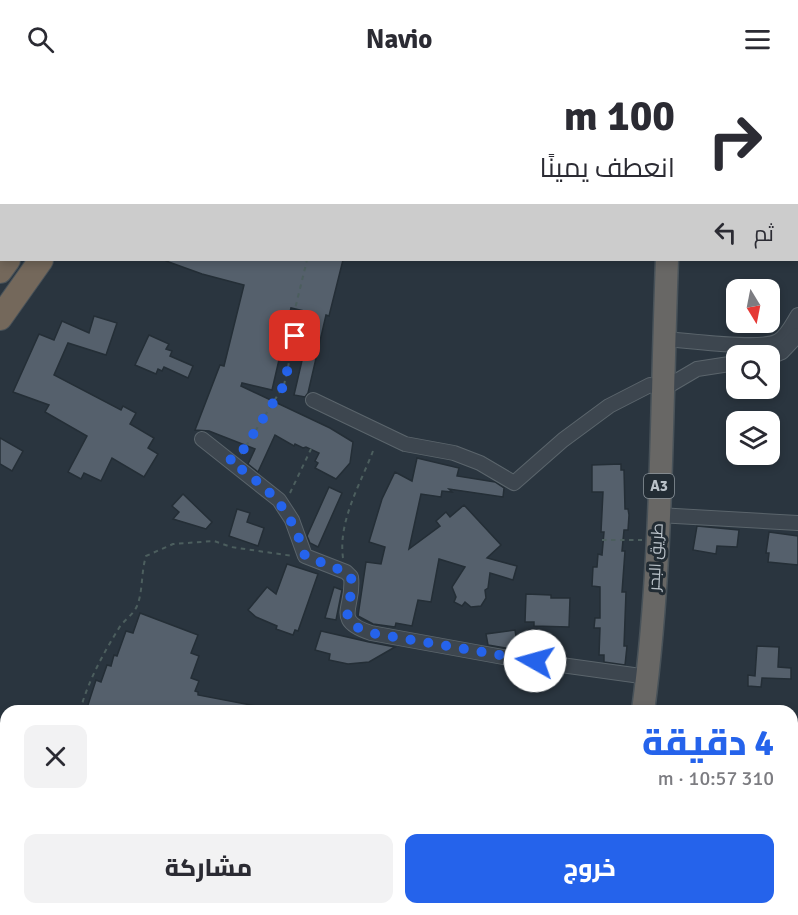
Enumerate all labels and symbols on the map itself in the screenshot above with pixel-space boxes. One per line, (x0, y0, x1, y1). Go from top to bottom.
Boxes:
north arrow (726, 279, 780, 333)
pin (269, 310, 320, 361)
road number: A3 (644, 474, 674, 498)
street label: طريق البحر (644, 523, 668, 592)
position arrow (503, 629, 567, 693)

